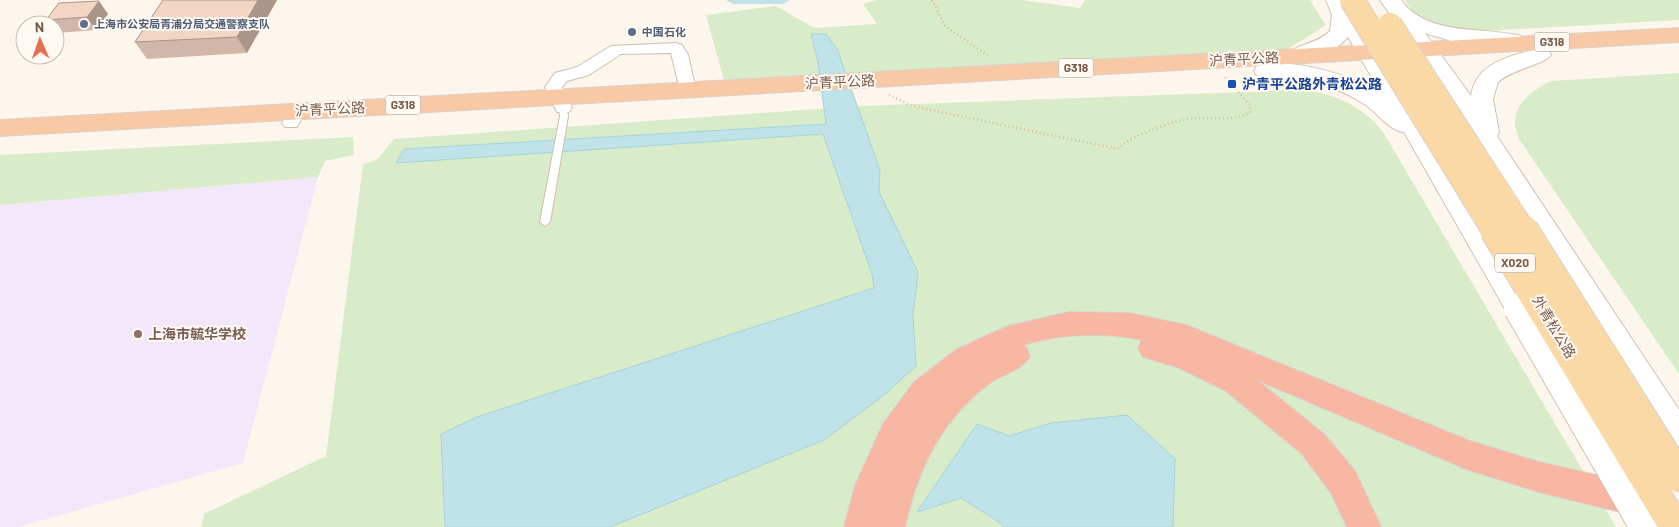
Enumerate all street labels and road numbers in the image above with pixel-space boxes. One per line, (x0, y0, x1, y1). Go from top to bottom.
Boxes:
road number: G318 (1534, 32, 1570, 52)
street label: 沪青平公路 (1209, 48, 1279, 69)
road number: G318 (1058, 58, 1094, 78)
street label: 沪青平公路 (805, 71, 875, 92)
road number: G318 (386, 96, 420, 114)
street label: 沪青平公路 (295, 98, 365, 119)
road number: X020 (1495, 254, 1535, 272)
street label: 外青松公路 (1529, 292, 1580, 361)

